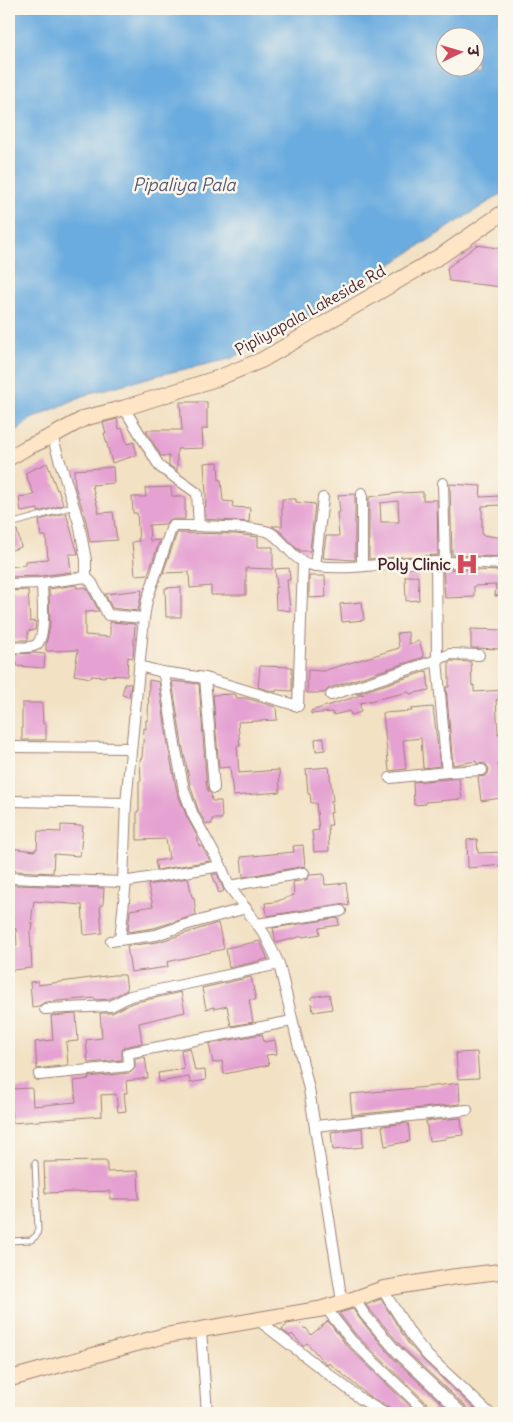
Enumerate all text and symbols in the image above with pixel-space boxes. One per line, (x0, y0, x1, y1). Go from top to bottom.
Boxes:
north arrow (436, 28, 486, 78)
text: उ (463, 43, 482, 58)
water label: Pipaliya Pala (132, 173, 237, 196)
street label: Pipliyapala Lakeside Rd (231, 260, 389, 360)
hospital icon: Poly Clinic (454, 551, 480, 577)
place label: Poly Clinic (378, 554, 451, 575)

